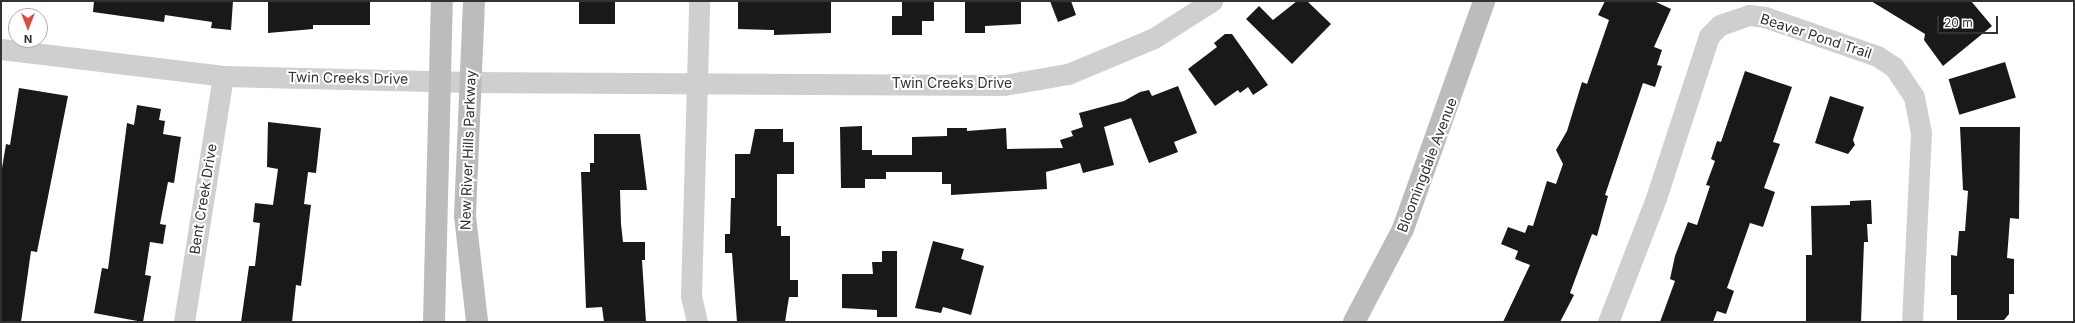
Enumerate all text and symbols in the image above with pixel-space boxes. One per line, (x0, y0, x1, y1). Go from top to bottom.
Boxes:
north arrow (8, 8, 48, 48)
scale bar (1939, 8, 2000, 34)
street label: Beaver Pond Trail (1758, 10, 1874, 62)
text: 20 m (1944, 15, 1973, 30)
text: N (24, 32, 32, 46)
street label: Twin Creeks Drive (288, 69, 408, 87)
street label: New River Hills Parkway (457, 70, 479, 230)
street label: Twin Creeks Drive (892, 75, 1012, 91)
street label: Bloomingdale Avenue (1394, 95, 1460, 235)
street label: Bent Creek Drive (186, 142, 220, 256)

